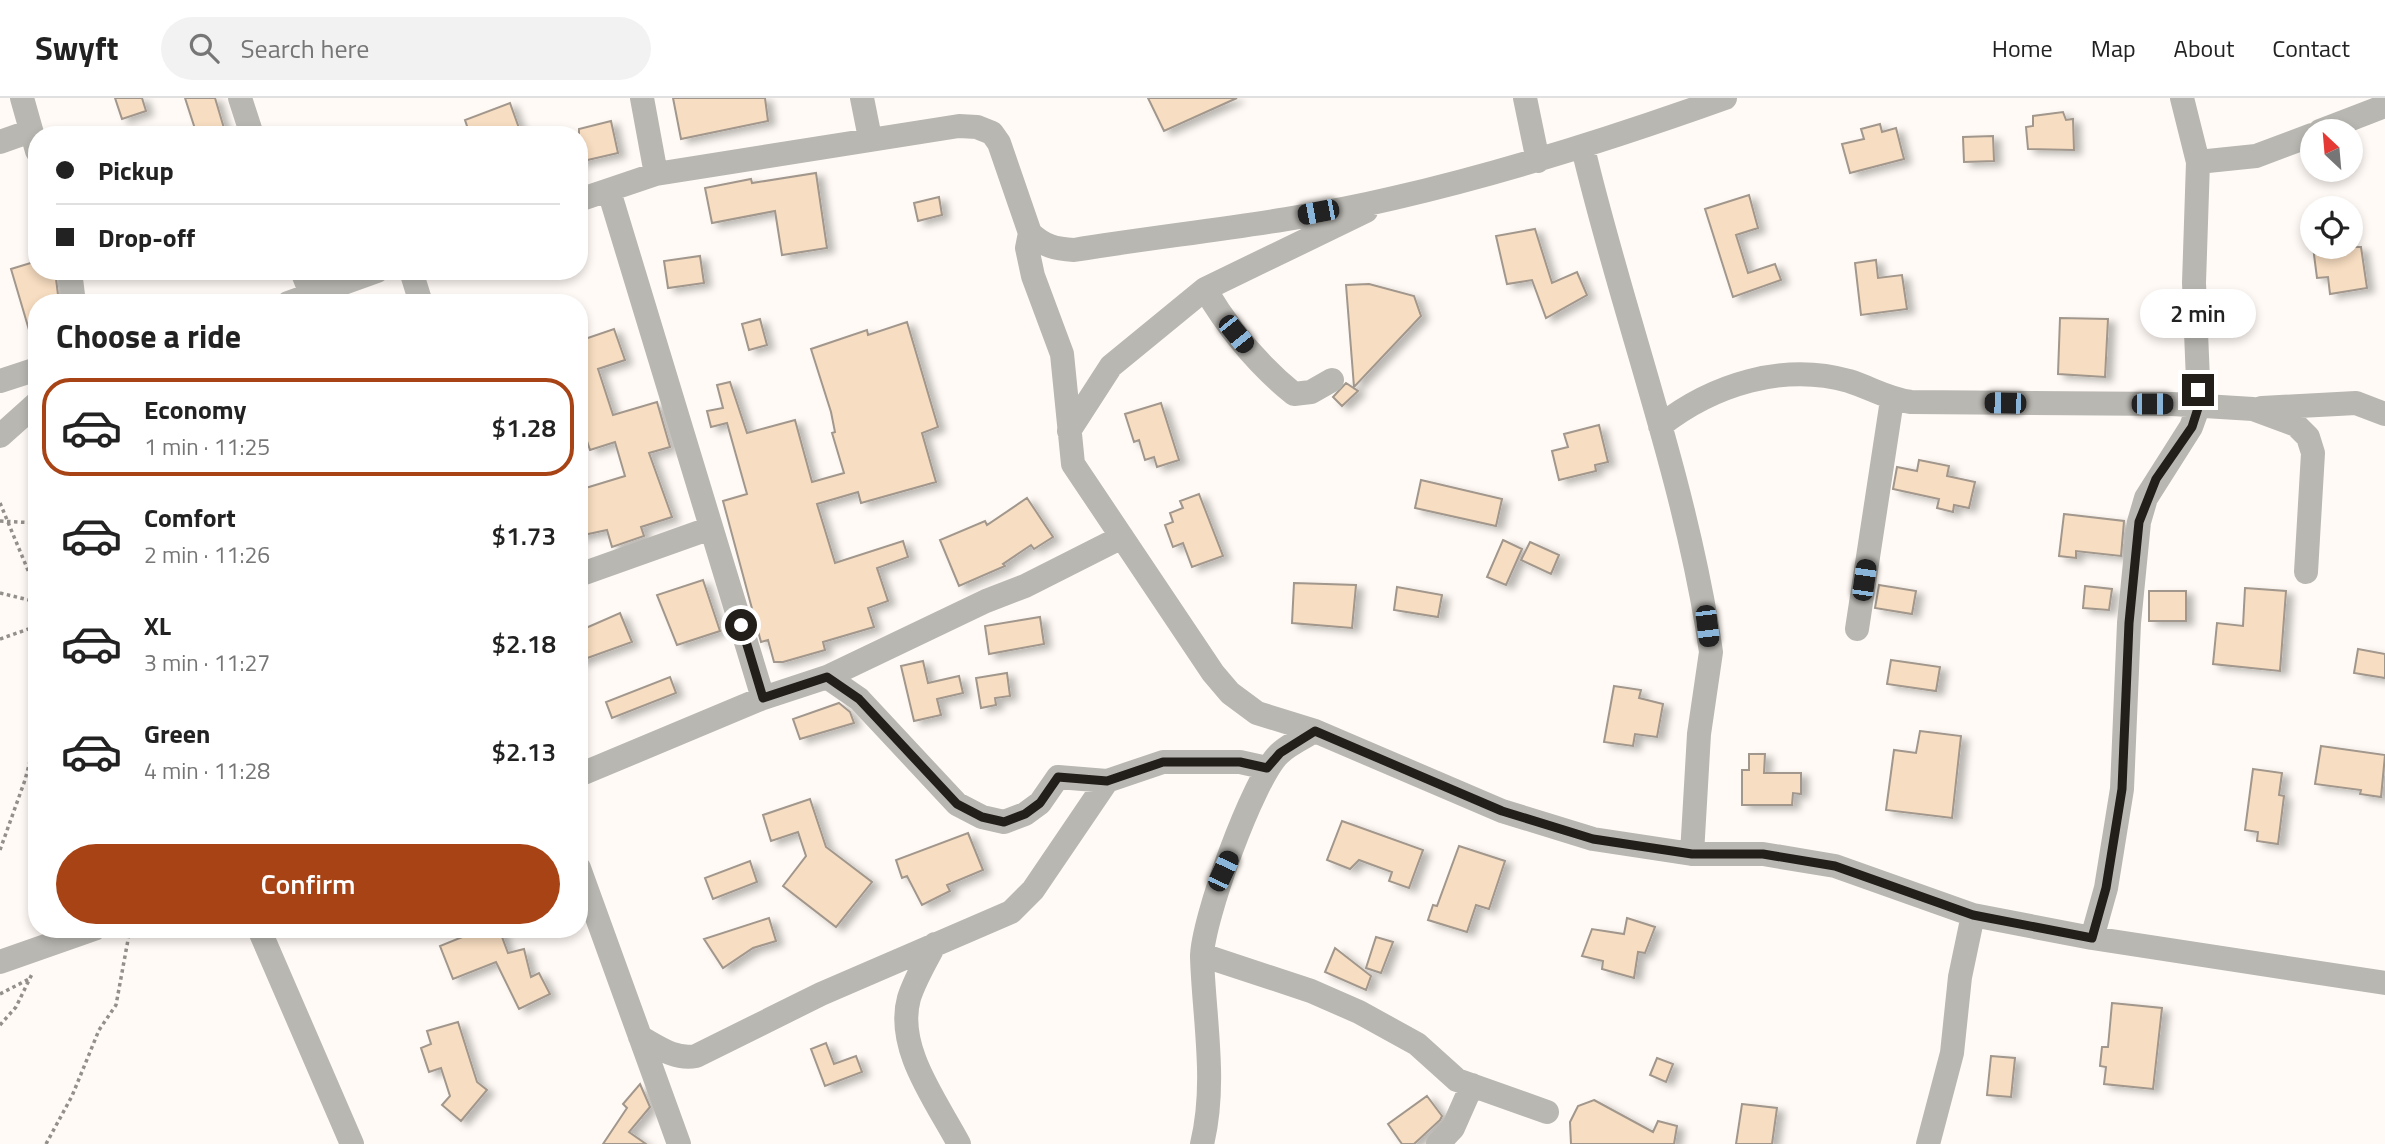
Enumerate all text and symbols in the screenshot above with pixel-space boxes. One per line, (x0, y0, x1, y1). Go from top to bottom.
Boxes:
search box (161, 17, 651, 80)
text: Swyft (35, 23, 119, 73)
icon: search (185, 29, 223, 67)
text: Search here (241, 29, 369, 68)
text: Home (1992, 30, 2053, 66)
text: Map (2091, 30, 2136, 66)
text: About (2174, 30, 2234, 66)
text: Contact (2272, 30, 2350, 66)
north arrow (2300, 119, 2362, 182)
map controls (2300, 119, 2363, 259)
text: Pickup (98, 151, 174, 190)
button: locate (2300, 196, 2363, 259)
car (1296, 198, 1341, 226)
text: Drop-off (98, 218, 195, 257)
callout: 2 min (2140, 288, 2256, 338)
text: 2 min (2170, 296, 2226, 331)
car (1215, 311, 1258, 357)
text: Choose a ride (56, 312, 241, 360)
route end (2182, 374, 2214, 406)
text: Economy (144, 390, 246, 429)
car (1984, 392, 2027, 414)
car (2132, 394, 2174, 415)
icon: car (60, 396, 123, 459)
text: $1.28 (492, 408, 556, 447)
text: 1 min · 11:25 (144, 429, 270, 464)
text: Comfort (144, 498, 236, 537)
icon: car (60, 504, 123, 567)
text: $1.73 (492, 516, 556, 555)
text: 2 min · 11:26 (144, 537, 270, 572)
car (1851, 558, 1878, 602)
car (1695, 604, 1720, 648)
text: XL (144, 606, 171, 645)
route start (725, 609, 757, 641)
icon: car (60, 612, 123, 675)
text: $2.18 (492, 624, 556, 663)
text: 3 min · 11:27 (144, 645, 270, 680)
text: Green (144, 714, 210, 753)
icon: car (60, 720, 123, 783)
text: $2.13 (492, 732, 556, 771)
text: 4 min · 11:28 (144, 753, 270, 788)
button: Confirm (56, 844, 560, 924)
car (1205, 848, 1242, 894)

